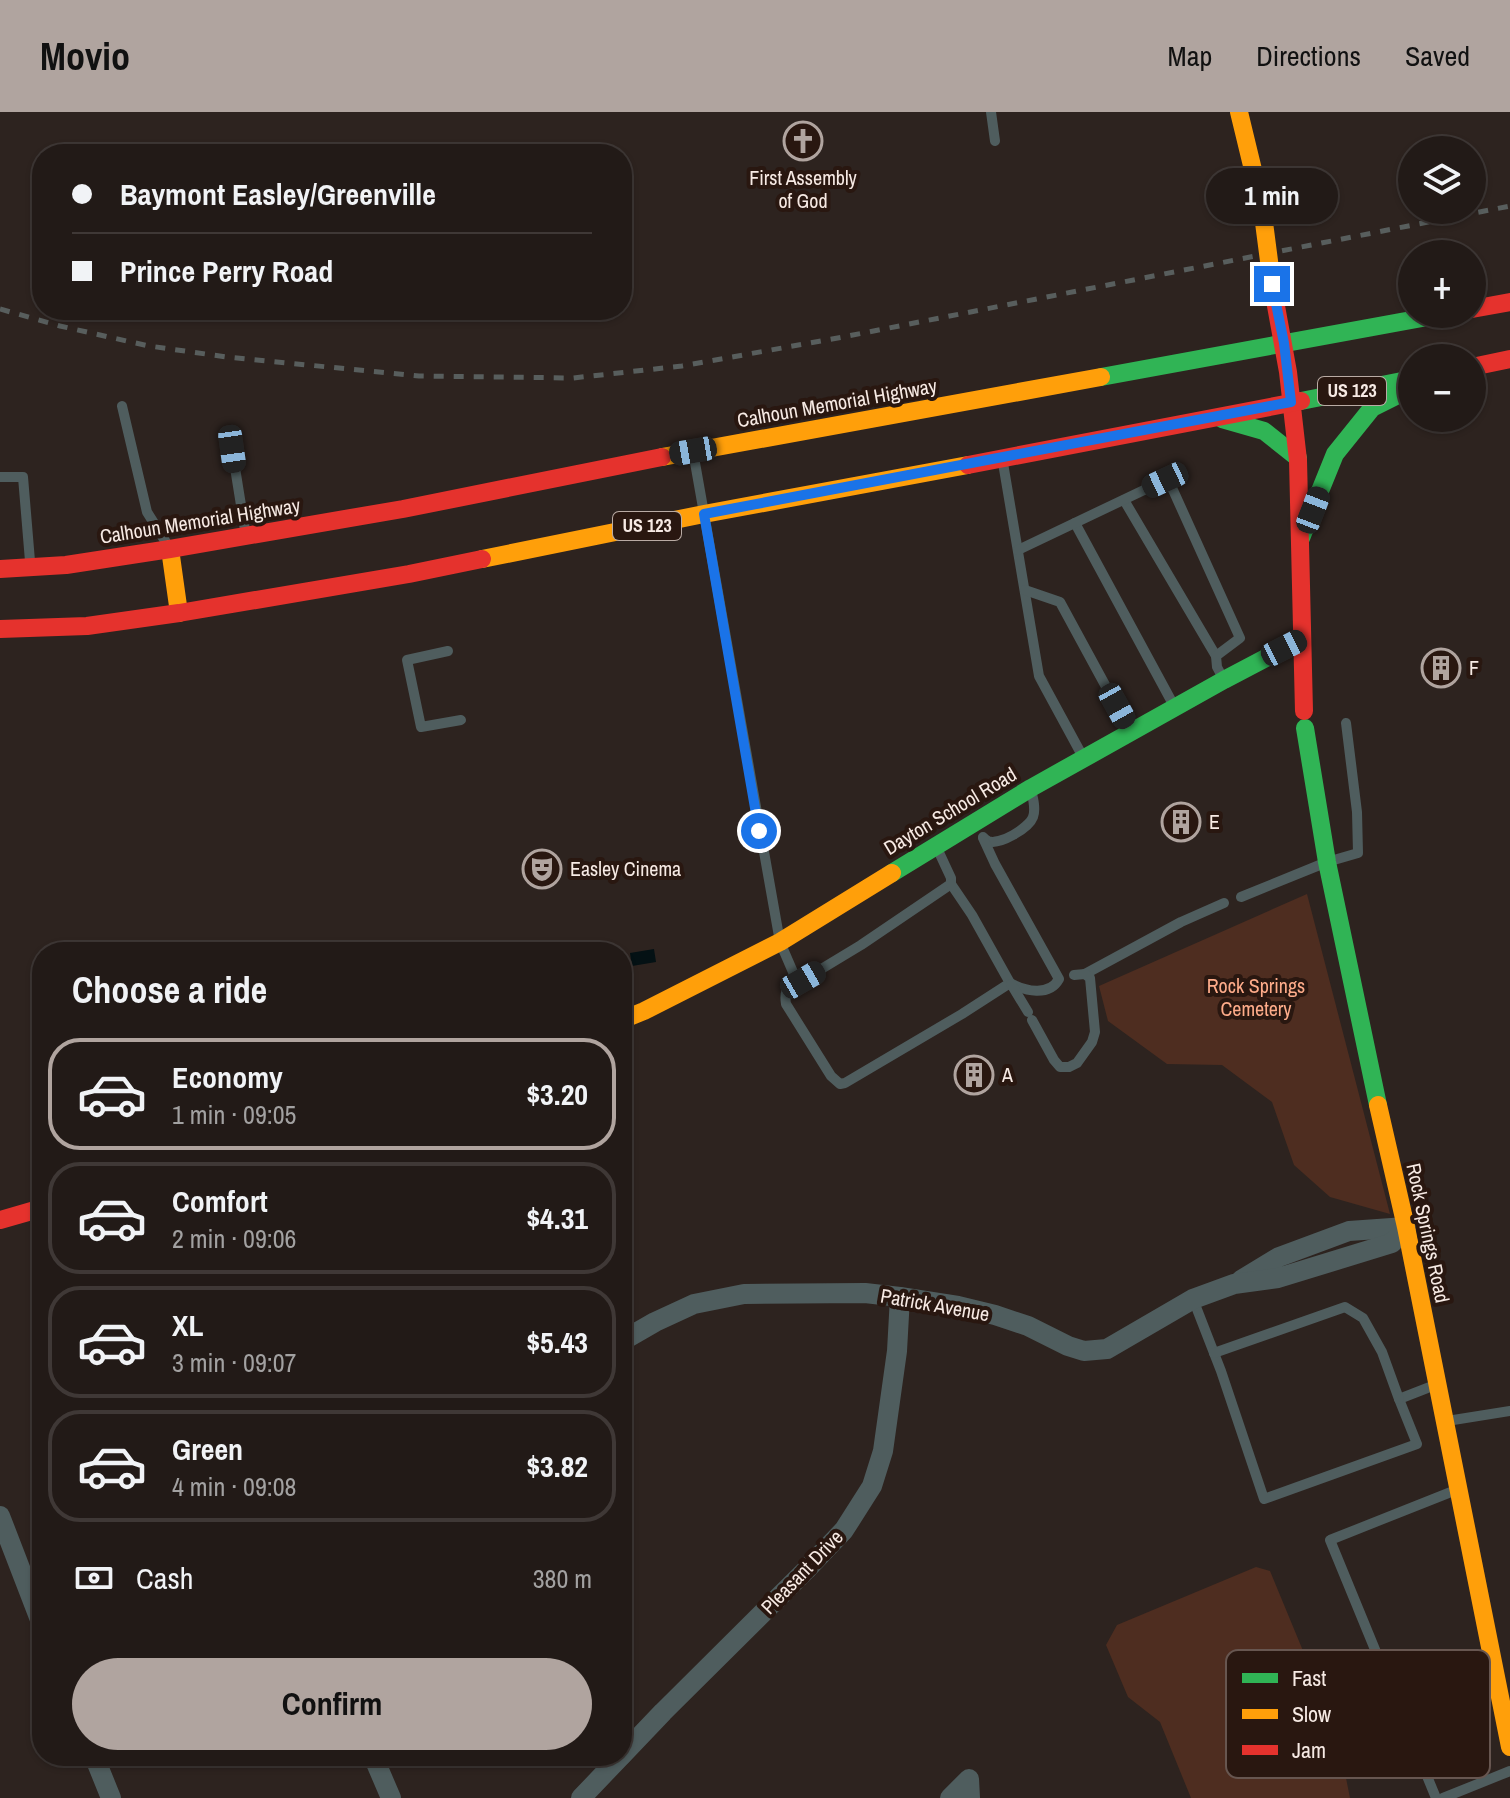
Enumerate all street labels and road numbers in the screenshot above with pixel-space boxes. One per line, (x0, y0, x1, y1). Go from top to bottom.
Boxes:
street label: Calhoun Memorial Highway (735, 372, 940, 433)
road number: US 123 (1318, 377, 1386, 405)
street label: Calhoun Memorial Highway (98, 491, 303, 550)
road number: US 123 (613, 512, 681, 540)
street label: Dayton School Road (878, 760, 1021, 861)
street label: Rock Springs Road (1401, 1161, 1456, 1305)
street label: Patrick Avenue (879, 1282, 992, 1327)
street label: Pleasant Drive (755, 1524, 849, 1620)

